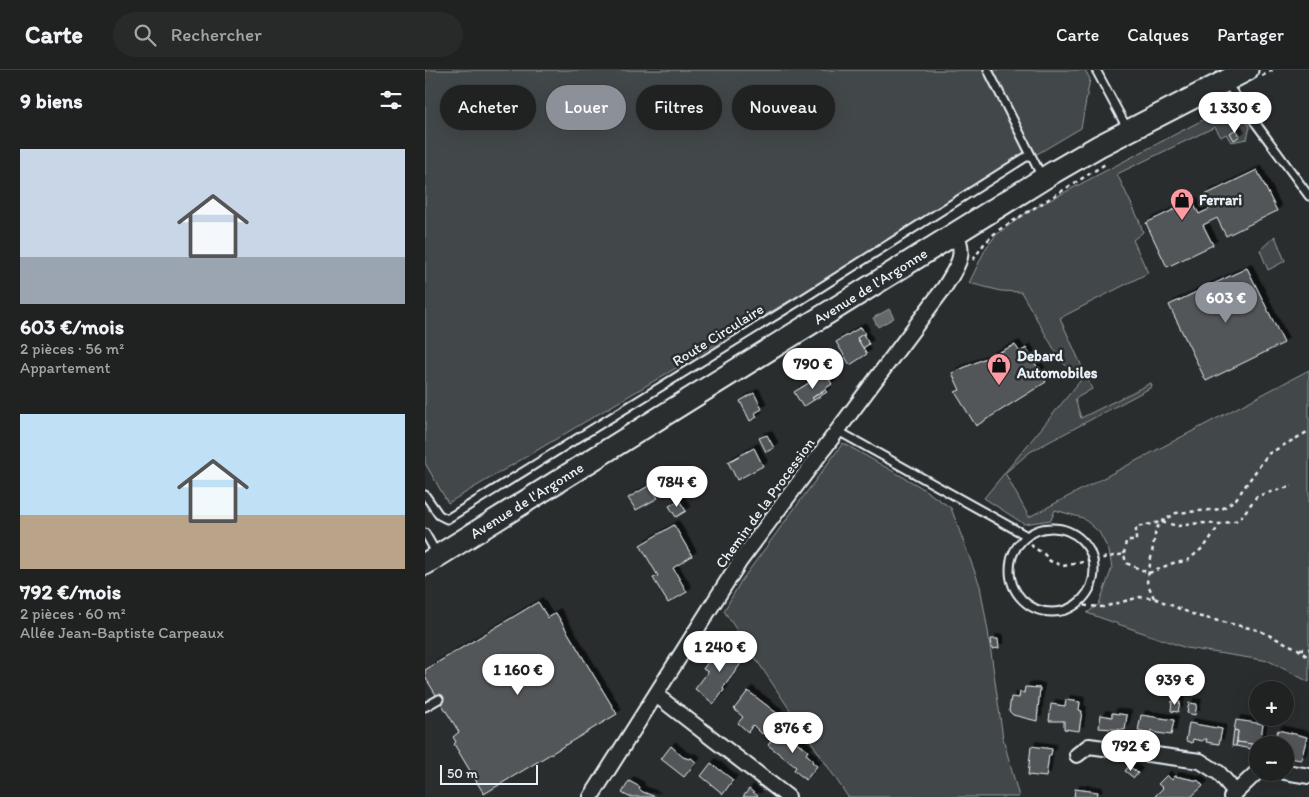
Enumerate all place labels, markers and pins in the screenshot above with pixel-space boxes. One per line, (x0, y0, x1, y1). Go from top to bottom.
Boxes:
pin: 1 330 € (1189, 92, 1281, 134)
shop icon: Ferrari (1169, 187, 1195, 221)
place label: Ferrari (1199, 191, 1242, 209)
pin: 603 € (1191, 282, 1261, 324)
place label: Debard Automobiles (1016, 347, 1098, 382)
pin: 790 € (778, 348, 848, 390)
shop icon: Debard Automobiles (986, 352, 1012, 386)
pin: 784 € (642, 466, 712, 508)
pin: 1 240 € (674, 630, 766, 673)
pin: 1 160 € (472, 654, 564, 696)
pin: 939 € (1140, 664, 1210, 706)
pin: 876 € (758, 712, 828, 754)
pin: 792 € (1096, 730, 1166, 772)

